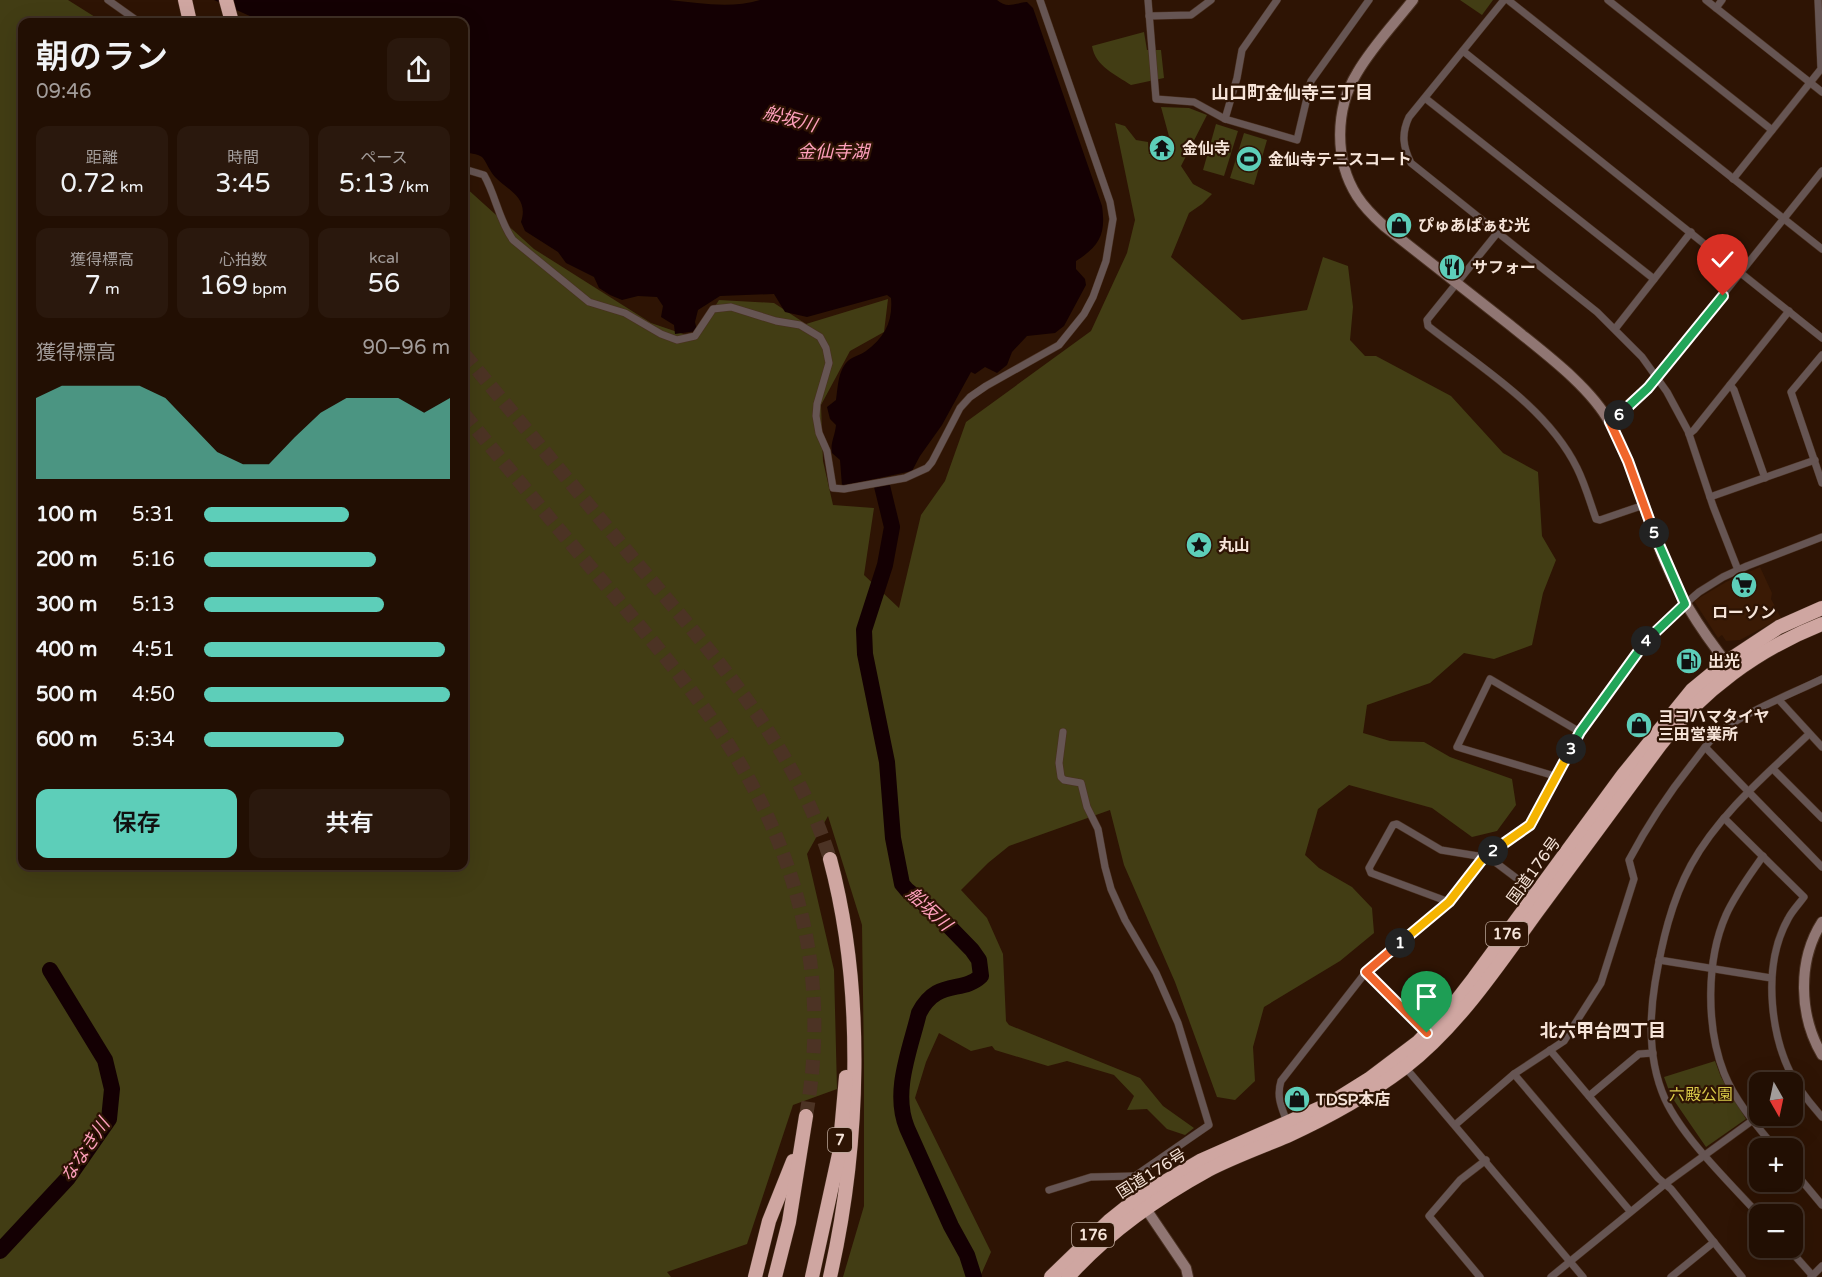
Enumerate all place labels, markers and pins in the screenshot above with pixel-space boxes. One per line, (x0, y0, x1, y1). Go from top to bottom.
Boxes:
temple icon: 金仙寺 (1147, 133, 1177, 163)
place label: 金仙寺 (1182, 139, 1230, 159)
sports icon: 金仙寺テニスコート (1234, 144, 1264, 174)
place label: 金仙寺テニスコート (1268, 150, 1412, 170)
shop icon: ぴゅあぱぁむ光 (1384, 210, 1414, 240)
place label: ぴゅあぱぁむ光 (1418, 216, 1530, 236)
pin (1697, 234, 1748, 296)
restaurant icon: サフォー (1437, 252, 1467, 282)
place label: サフォー (1472, 258, 1536, 278)
pin: 6 (1604, 400, 1634, 430)
pin: 5 (1639, 518, 1669, 548)
place icon: 丸山 (1184, 530, 1214, 560)
place label: 丸山 (1218, 536, 1250, 556)
supermarket icon: ローソン (1729, 570, 1759, 600)
place label: ローソン (1712, 603, 1776, 623)
pin: 4 (1631, 626, 1661, 656)
fuel station icon: 出光 (1674, 646, 1704, 676)
place label: 出光 (1708, 652, 1740, 672)
place label: ヨコハマタイヤ 三田営業所 (1658, 707, 1770, 745)
shop icon: ヨコハマタイヤ 三田営業所 (1624, 710, 1654, 740)
pin: 3 (1556, 734, 1586, 764)
pin: 2 (1478, 836, 1508, 866)
pin: 1 (1385, 928, 1415, 958)
pin (1401, 971, 1452, 1033)
shop icon: TDSP本店 (1282, 1084, 1312, 1114)
place label: TDSP本店 (1315, 1090, 1390, 1110)

